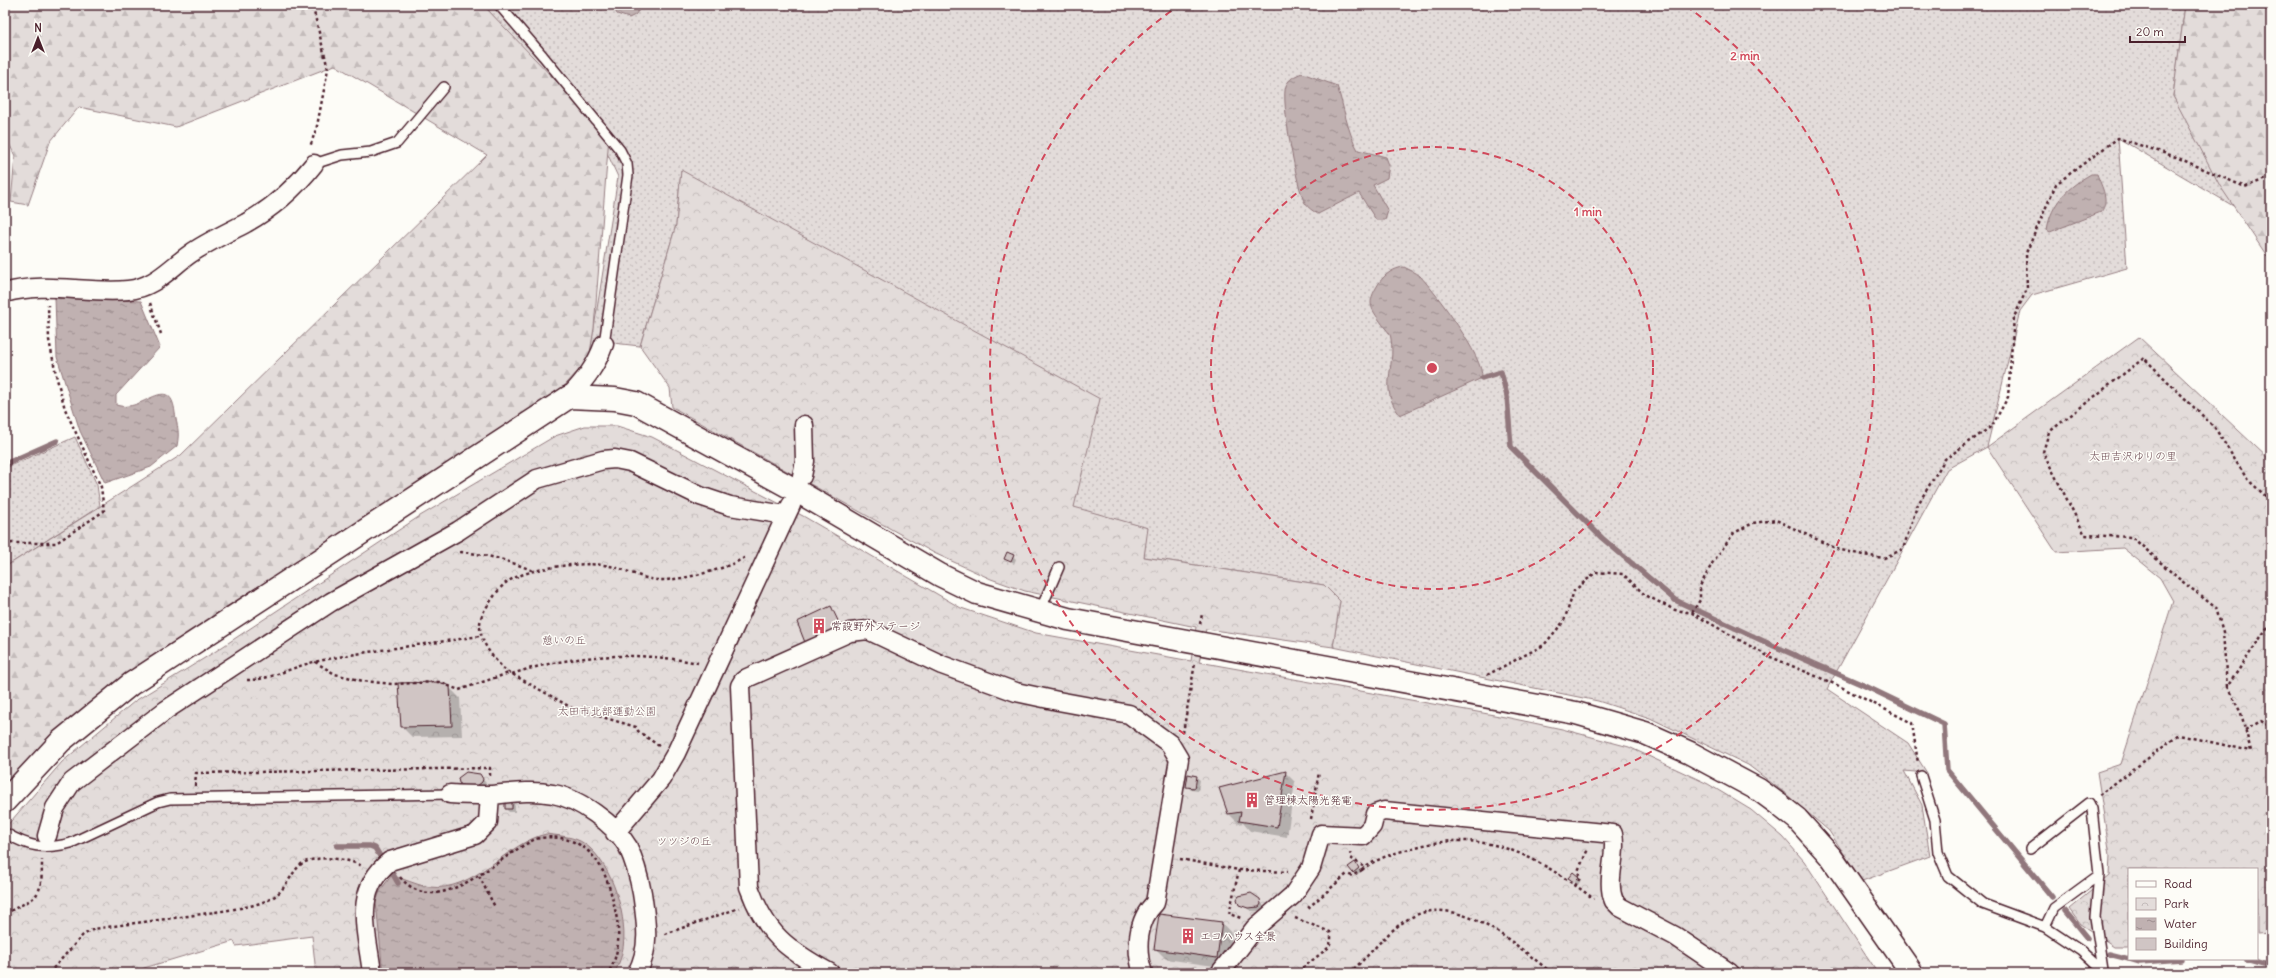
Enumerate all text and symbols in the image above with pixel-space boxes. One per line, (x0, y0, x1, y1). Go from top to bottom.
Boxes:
north arrow (18, 18, 58, 58)
scale bar (2130, 18, 2185, 44)
text: N (34, 21, 42, 35)
text: 20 m (2136, 24, 2164, 39)
text: 2 min (1730, 48, 1760, 63)
text: 1 min (1574, 204, 1602, 219)
centre of rings (1425, 361, 1439, 375)
park label: 太田吉沢ゆりの里 (2089, 449, 2177, 463)
building icon: 常設野外ステージ (810, 617, 828, 635)
place label: 常設野外ステージ (831, 619, 920, 633)
park label: 憩いの丘 (542, 633, 586, 647)
park label: 太田市北部運動公園 (558, 704, 657, 718)
building icon: 管理棟太陽光発電 (1243, 791, 1261, 809)
place label: 管理棟太陽光発電 (1264, 793, 1352, 807)
park label: ツツジの丘 (657, 834, 712, 848)
legend (2128, 868, 2258, 960)
text: Road (2164, 876, 2192, 891)
text: Park (2164, 896, 2189, 911)
text: Water (2164, 916, 2197, 931)
building icon: エコハウス全景 (1179, 927, 1197, 945)
place label: エコハウス全景 (1200, 929, 1276, 943)
text: Building (2164, 936, 2208, 951)

